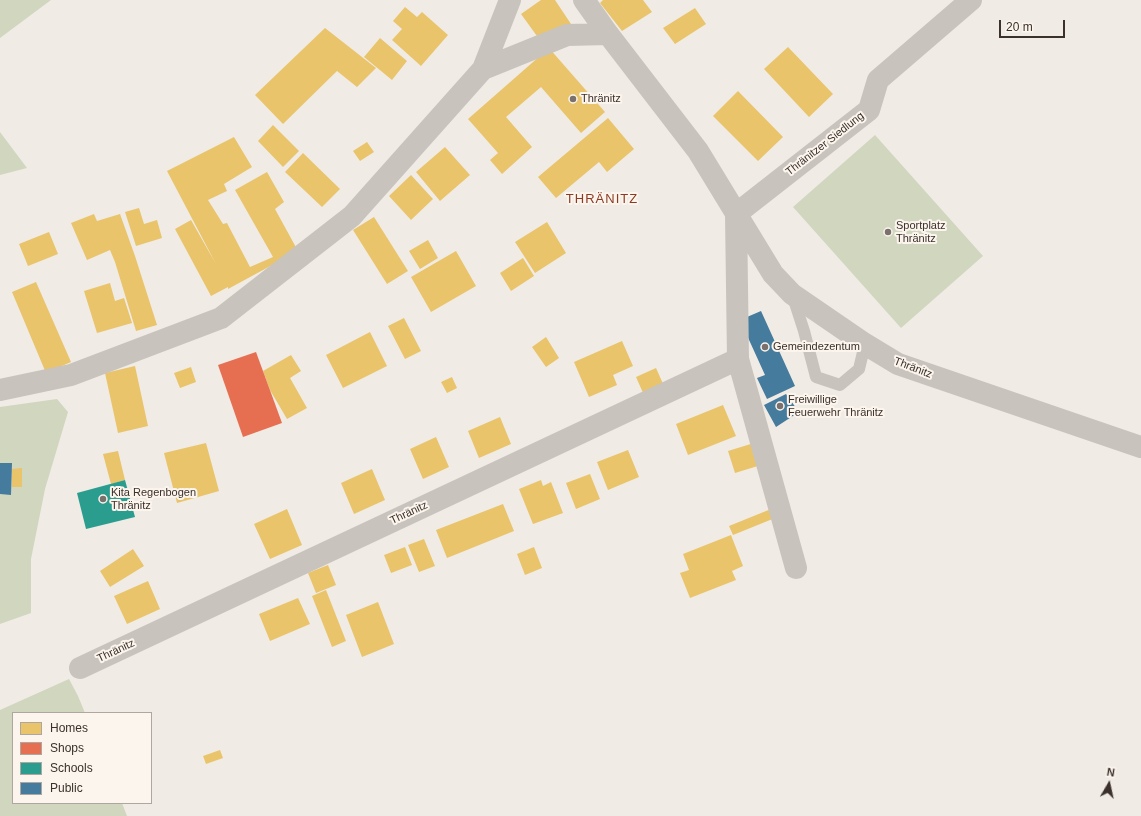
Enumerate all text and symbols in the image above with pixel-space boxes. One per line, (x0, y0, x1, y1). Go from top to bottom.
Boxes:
scale bar (1001, 12, 1067, 38)
text: 20 m (1006, 20, 1033, 34)
place label: Thränitz (581, 92, 621, 106)
marker: Thränitz (568, 94, 578, 104)
street label: Thränitzer Siedlung (783, 109, 867, 179)
district label: THRÄNITZ (566, 191, 638, 207)
place label: Sportplatz Thränitz (896, 219, 946, 245)
marker: Sportplatz Thränitz (883, 227, 893, 237)
place label: Gemeindezentum (773, 340, 860, 354)
marker: Gemeindezentum (760, 342, 770, 352)
street label: Thränitz (892, 355, 934, 381)
place label: Freiwillige Feuerwehr Thränitz (788, 393, 883, 419)
marker: Freiwillige Feuerwehr Thränitz (775, 401, 785, 411)
place label: Kita Regenbogen Thränitz (111, 486, 196, 512)
marker: Kita Regenbogen Thränitz (98, 494, 108, 504)
street label: Thränitz (388, 499, 430, 527)
street label: Thränitz (95, 637, 137, 665)
legend (12, 712, 152, 804)
text: Homes (50, 721, 88, 735)
text: Shops (50, 741, 84, 755)
text: Schools (50, 761, 93, 775)
north arrow (1089, 764, 1129, 804)
text: N (1106, 766, 1116, 779)
text: Public (50, 781, 83, 795)

